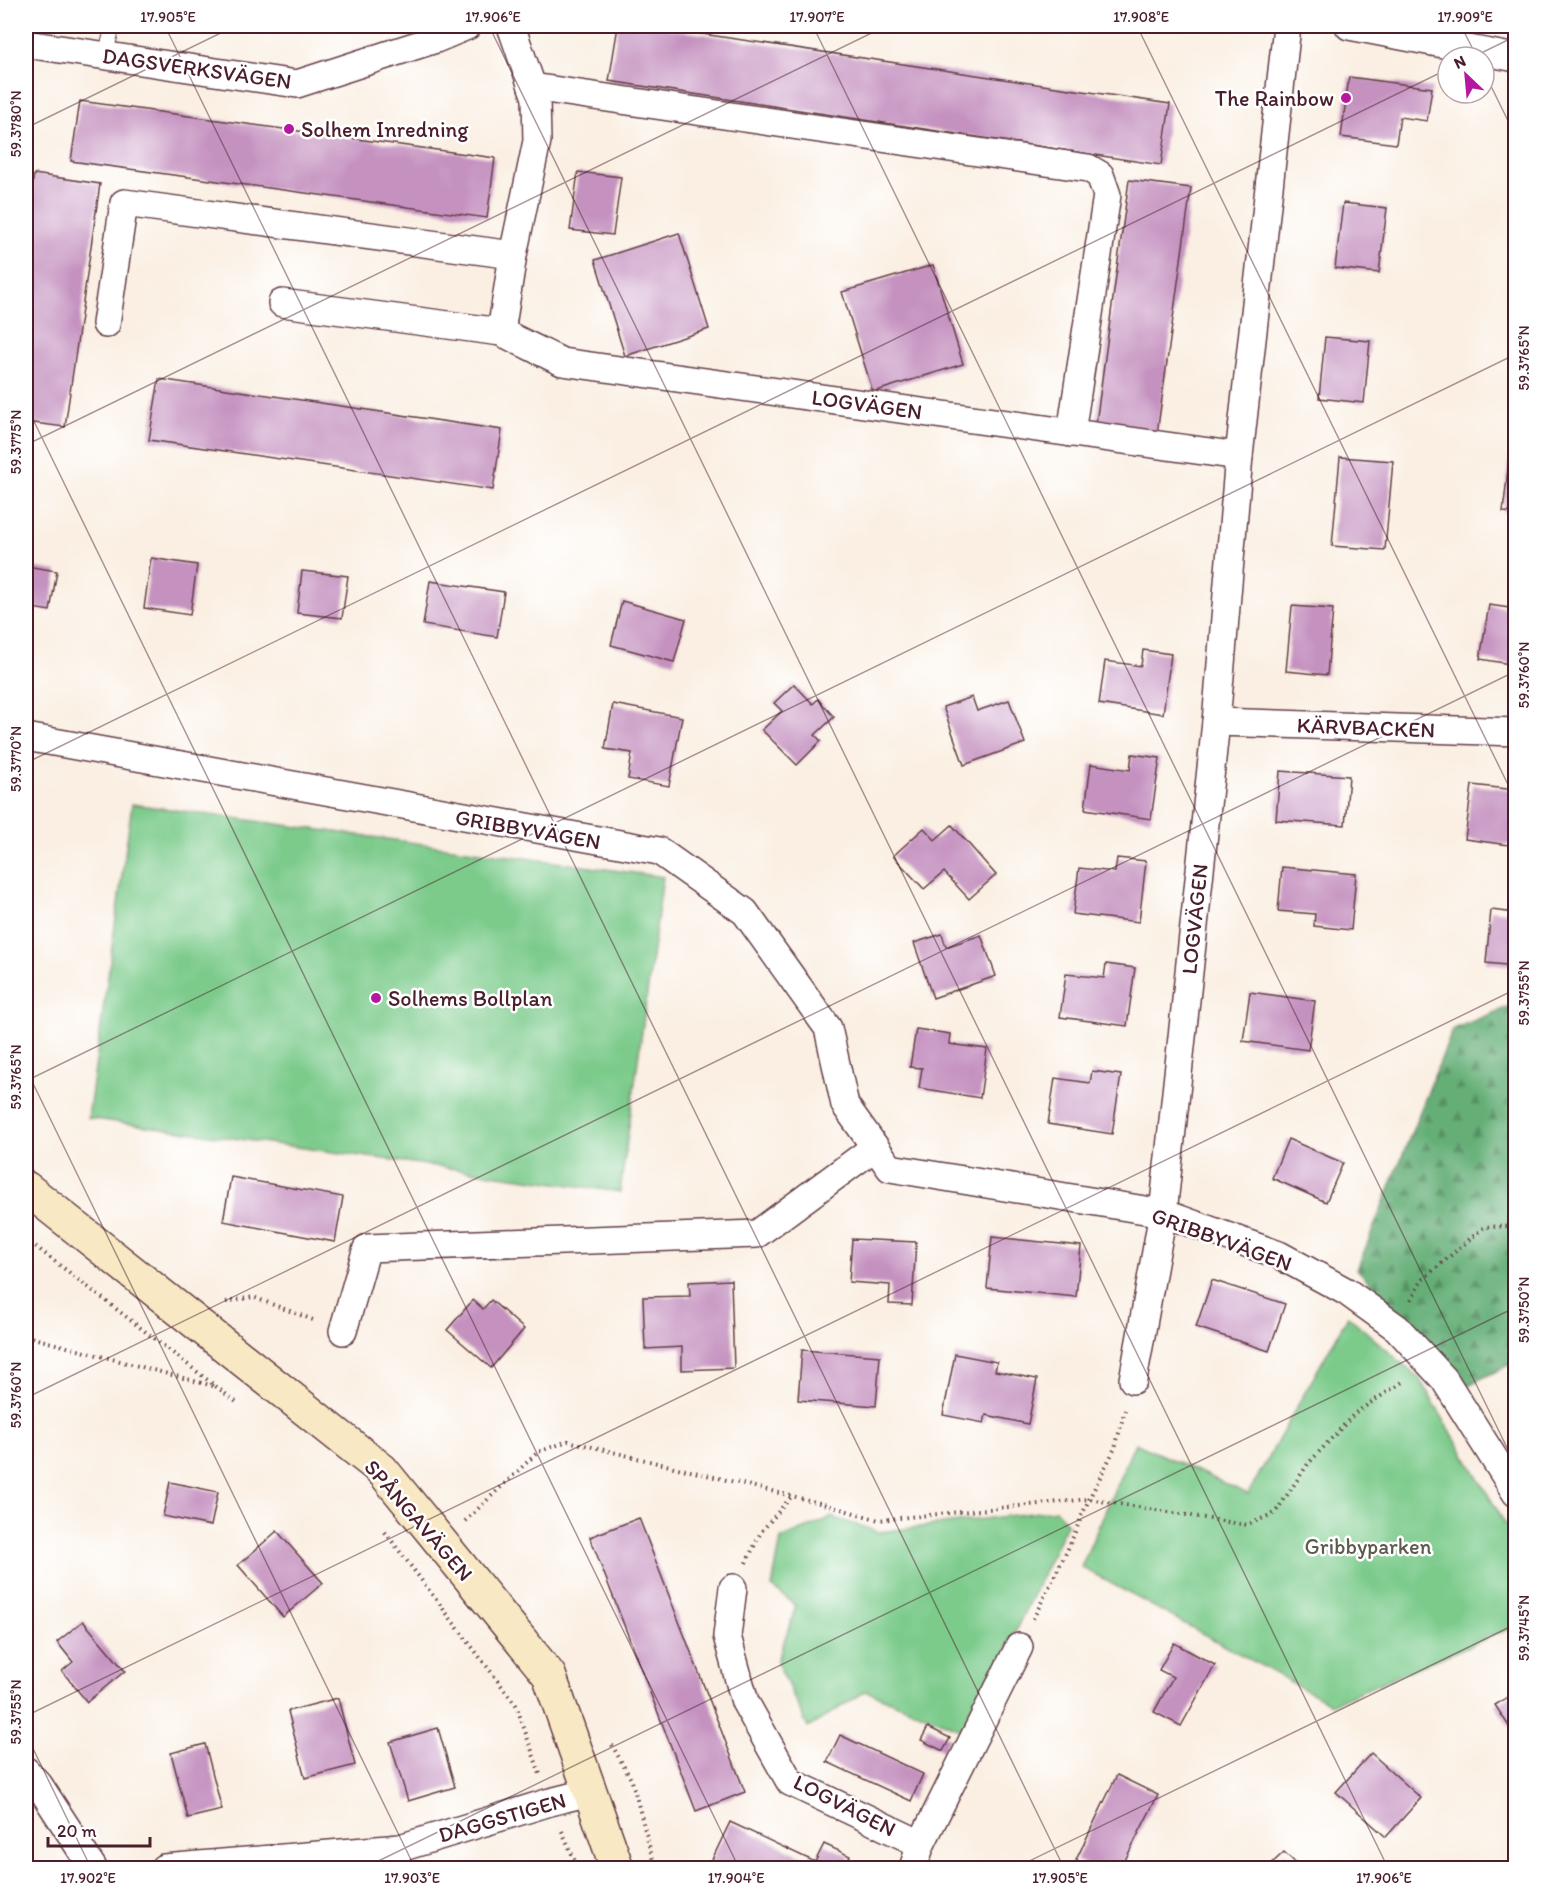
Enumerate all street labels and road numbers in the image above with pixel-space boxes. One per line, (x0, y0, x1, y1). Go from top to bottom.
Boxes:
street label: DAGSVERKSVÄGEN (101, 42, 293, 95)
street label: LOGVÄGEN (810, 383, 924, 426)
street label: KÄRVBACKEN (1296, 712, 1436, 743)
street label: GRIBBYVÄGEN (453, 803, 603, 856)
street label: LOGVÄGEN (1175, 862, 1214, 976)
street label: GRIBBYVÄGEN (1148, 1202, 1296, 1277)
street label: SPÅNGAVÄGEN (358, 1454, 479, 1587)
street label: LOGVÄGEN (789, 1768, 900, 1843)
street label: DAGGSTIGEN (435, 1786, 569, 1849)

